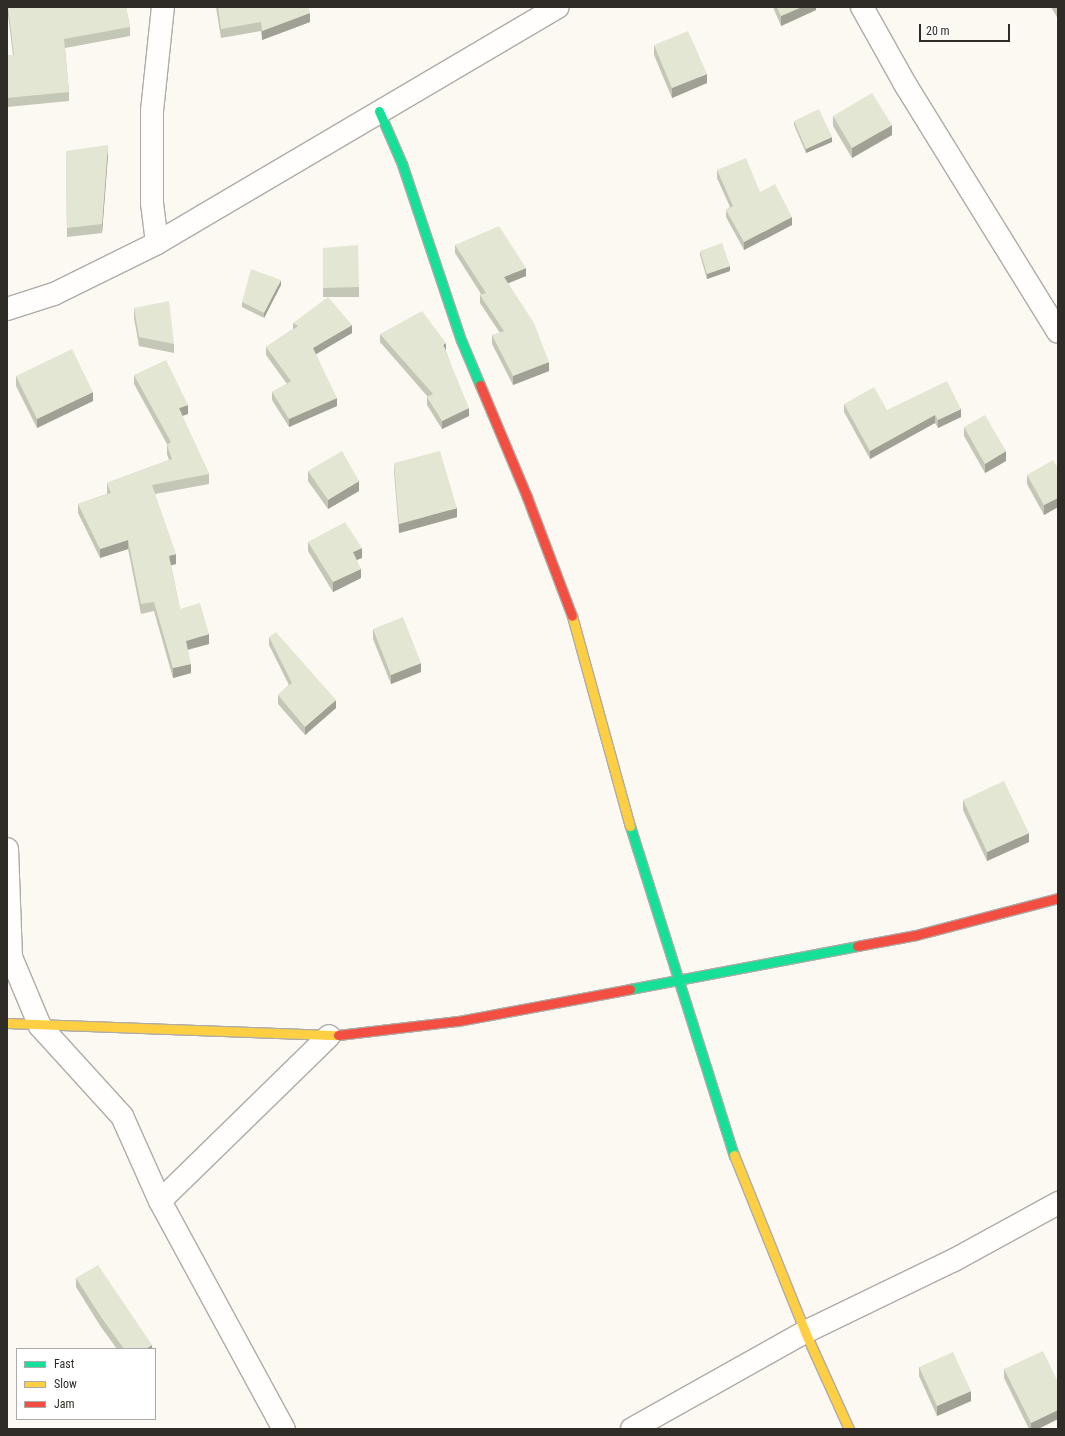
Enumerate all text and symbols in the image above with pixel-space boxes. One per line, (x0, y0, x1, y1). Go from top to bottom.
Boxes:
scale bar (921, 16, 1012, 42)
text: 20 m (926, 24, 950, 38)
legend (16, 1348, 156, 1420)
text: Fast (54, 1357, 74, 1371)
text: Slow (54, 1377, 77, 1391)
text: Jam (54, 1397, 75, 1411)

